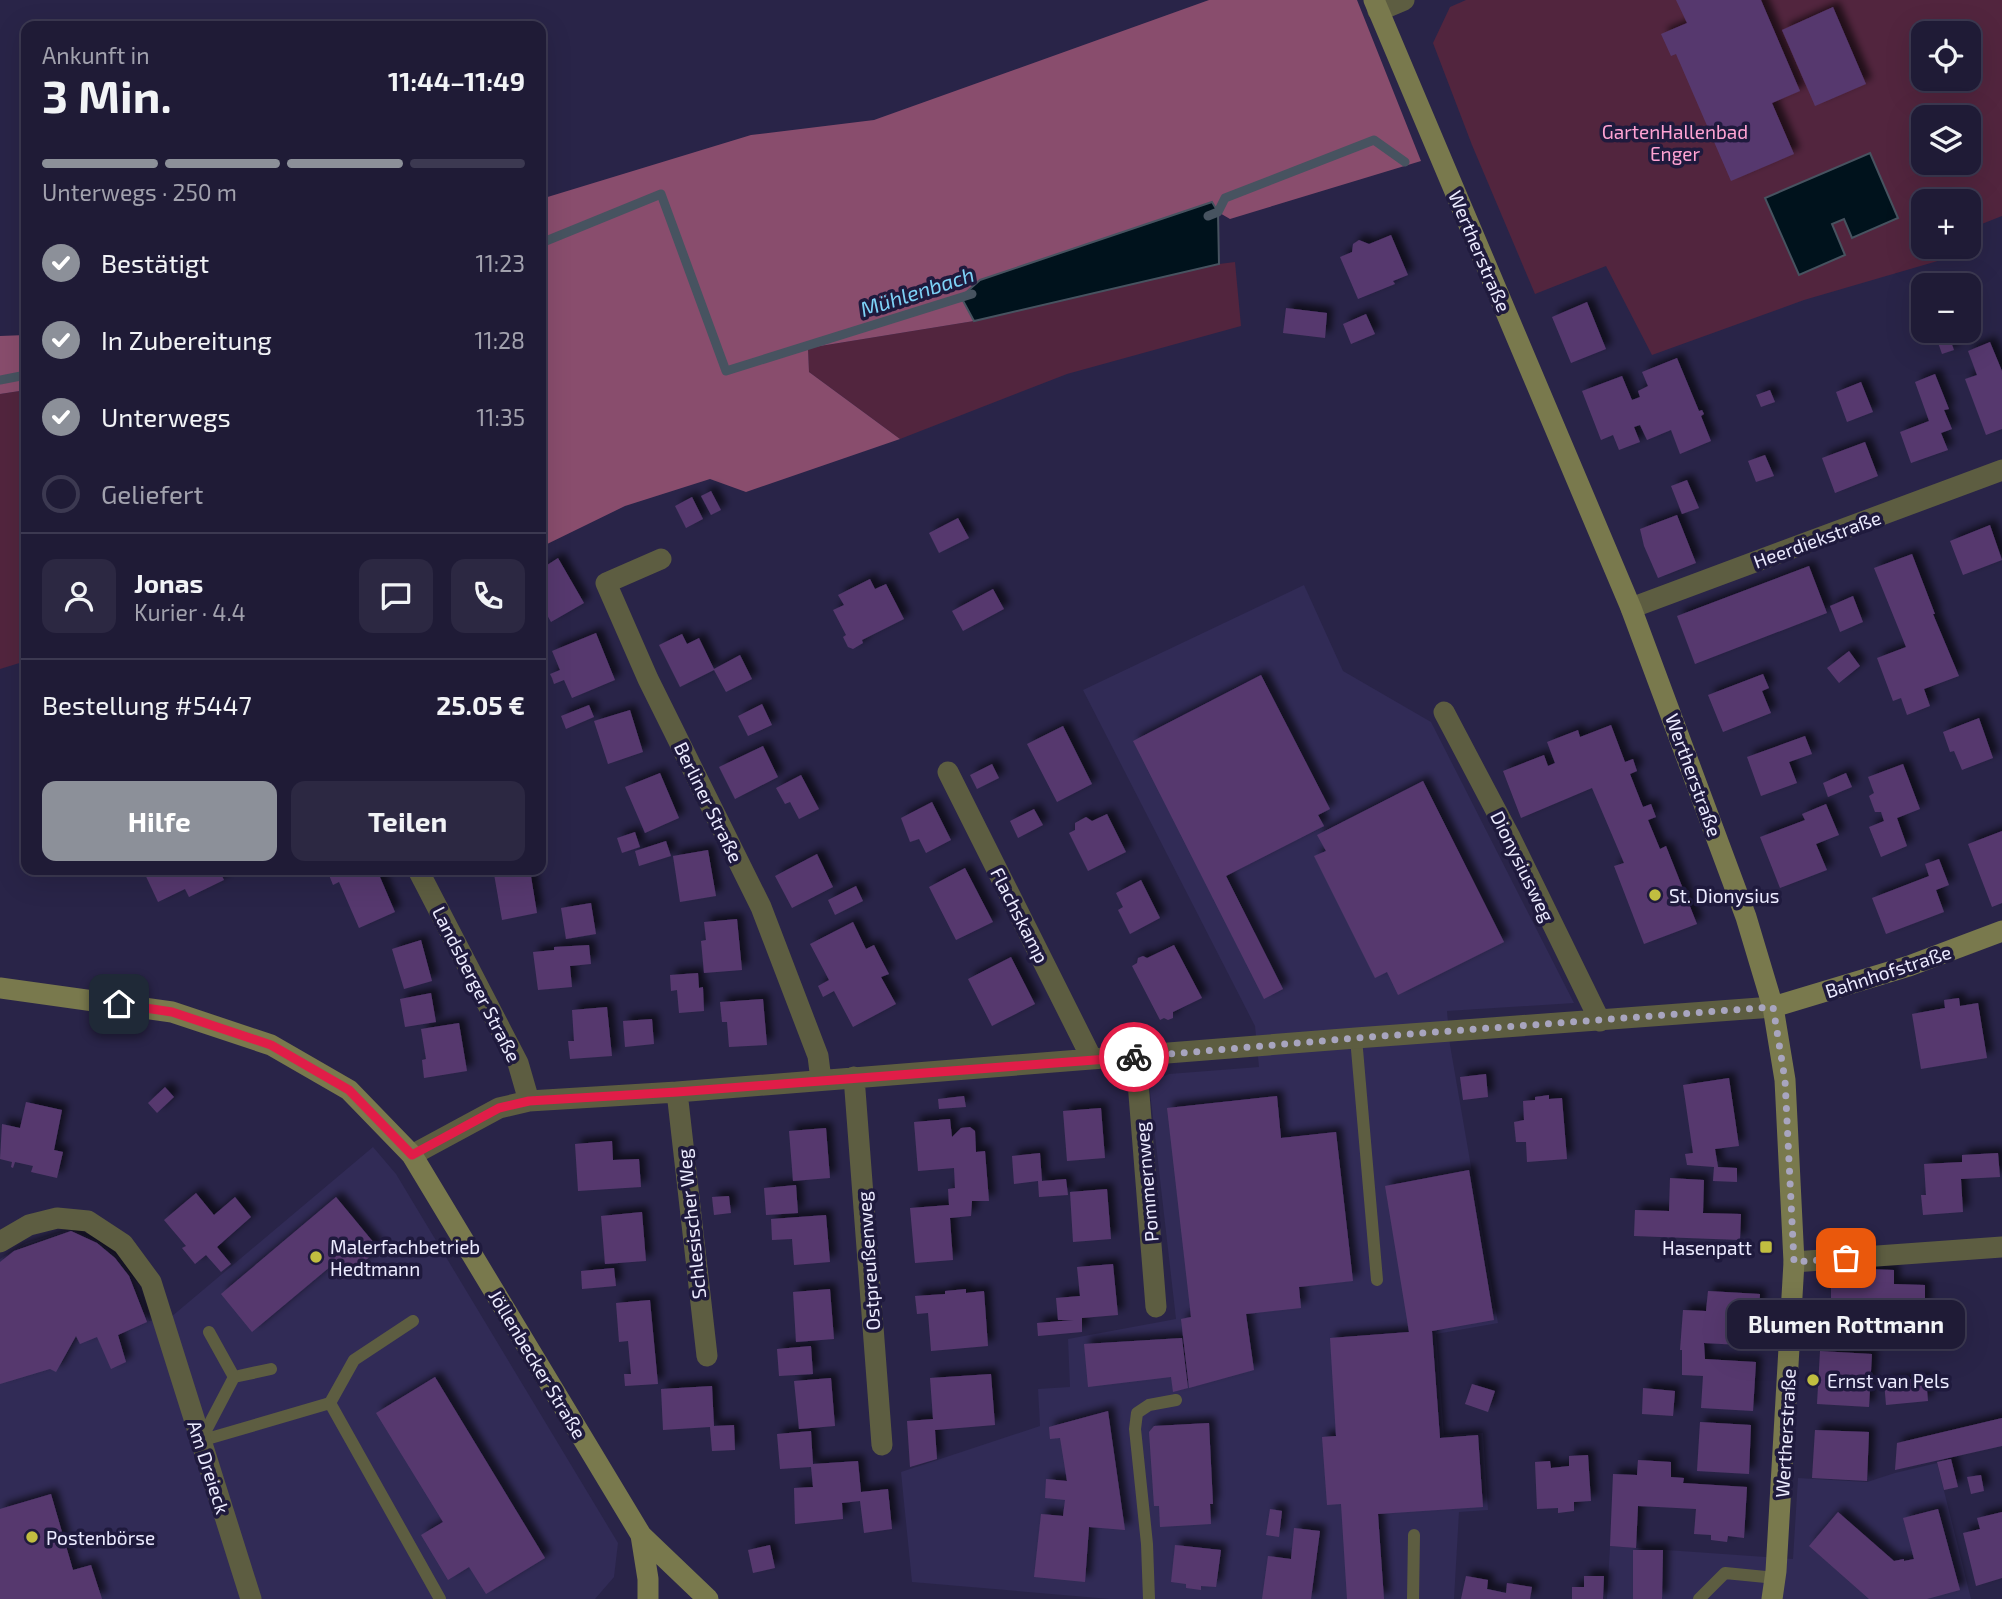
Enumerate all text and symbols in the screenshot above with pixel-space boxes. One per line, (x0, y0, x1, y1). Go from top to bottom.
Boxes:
map controls (1911, 21, 1981, 343)
button: locate (1911, 21, 1981, 91)
text: Ankunft in (42, 41, 150, 69)
text: 11:44–11:49 (388, 65, 525, 96)
text: 3 Min. (42, 67, 172, 122)
button: layers (1911, 105, 1981, 175)
park label: GartenHallenbad Enger (1602, 120, 1748, 165)
text: Unterwegs · 250 m (42, 178, 237, 206)
street label: Wertherstraße (1444, 187, 1516, 315)
button: + (1911, 189, 1981, 259)
icon: check (42, 244, 80, 282)
text: Bestätigt (101, 247, 209, 278)
text: 11:23 (476, 249, 525, 277)
water label: Mühlenbach (857, 261, 977, 321)
button: − (1911, 273, 1981, 343)
icon: check (42, 321, 80, 359)
text: In Zubereitung (101, 324, 272, 355)
text: 11:28 (474, 326, 525, 354)
icon: check (42, 398, 80, 436)
text: Unterwegs (101, 401, 231, 432)
text: 11:35 (476, 403, 525, 431)
text: Geliefert (101, 478, 203, 509)
street label: Heerdiekstraße (1750, 505, 1884, 573)
button: person (42, 559, 116, 633)
button: chat (359, 559, 433, 633)
button: phone (451, 559, 525, 633)
text: Jonas (134, 567, 203, 598)
text: Kurier · 4.4 (134, 598, 246, 626)
text: Bestellung #5447 (42, 689, 252, 720)
text: 25.05 € (436, 689, 525, 720)
street label: Wertherstraße (1661, 710, 1727, 840)
street label: Berliner Straße (670, 738, 748, 866)
button: Hilfe (42, 781, 277, 861)
button: Teilen (291, 781, 525, 861)
street label: Dionysiusweg (1486, 807, 1560, 926)
street label: Flachskamp (986, 863, 1054, 967)
place label: St. Dionysius (1669, 884, 1779, 907)
marker: St. Dionysius (1647, 887, 1663, 903)
street label: Landsberger Straße (428, 902, 526, 1066)
street label: Bahnhofstraße (1822, 940, 1954, 1002)
pin (89, 974, 149, 1034)
icon: home (100, 985, 138, 1023)
courier (1099, 1022, 1169, 1092)
icon: bike (1115, 1038, 1153, 1076)
street label: Pommernweg (1129, 1121, 1163, 1243)
street label: Schlesischer Weg (672, 1147, 710, 1300)
street label: Ostpreußenweg (852, 1190, 884, 1331)
pin (1816, 1228, 1876, 1288)
place label: Malerfachbetrieb Hedtmann (330, 1235, 480, 1280)
place label: Hasenpatt (1662, 1236, 1752, 1259)
marker: Hasenpatt (1758, 1239, 1774, 1255)
icon: bag (1827, 1239, 1865, 1277)
marker: Malerfachbetrieb Hedtmann (308, 1249, 324, 1265)
street label: Jöllenbecker Straße (484, 1285, 592, 1443)
callout: Blumen Rottmann (1727, 1300, 1965, 1349)
text: Blumen Rottmann (1748, 1310, 1944, 1338)
street label: Wertherstraße (1770, 1368, 1800, 1498)
place label: Ernst van Pels (1827, 1369, 1949, 1392)
marker: Ernst van Pels (1805, 1372, 1821, 1388)
street label: Am Dreieck (183, 1417, 235, 1517)
place label: Postenbörse (46, 1526, 155, 1549)
marker: Postenbörse (24, 1529, 40, 1545)

